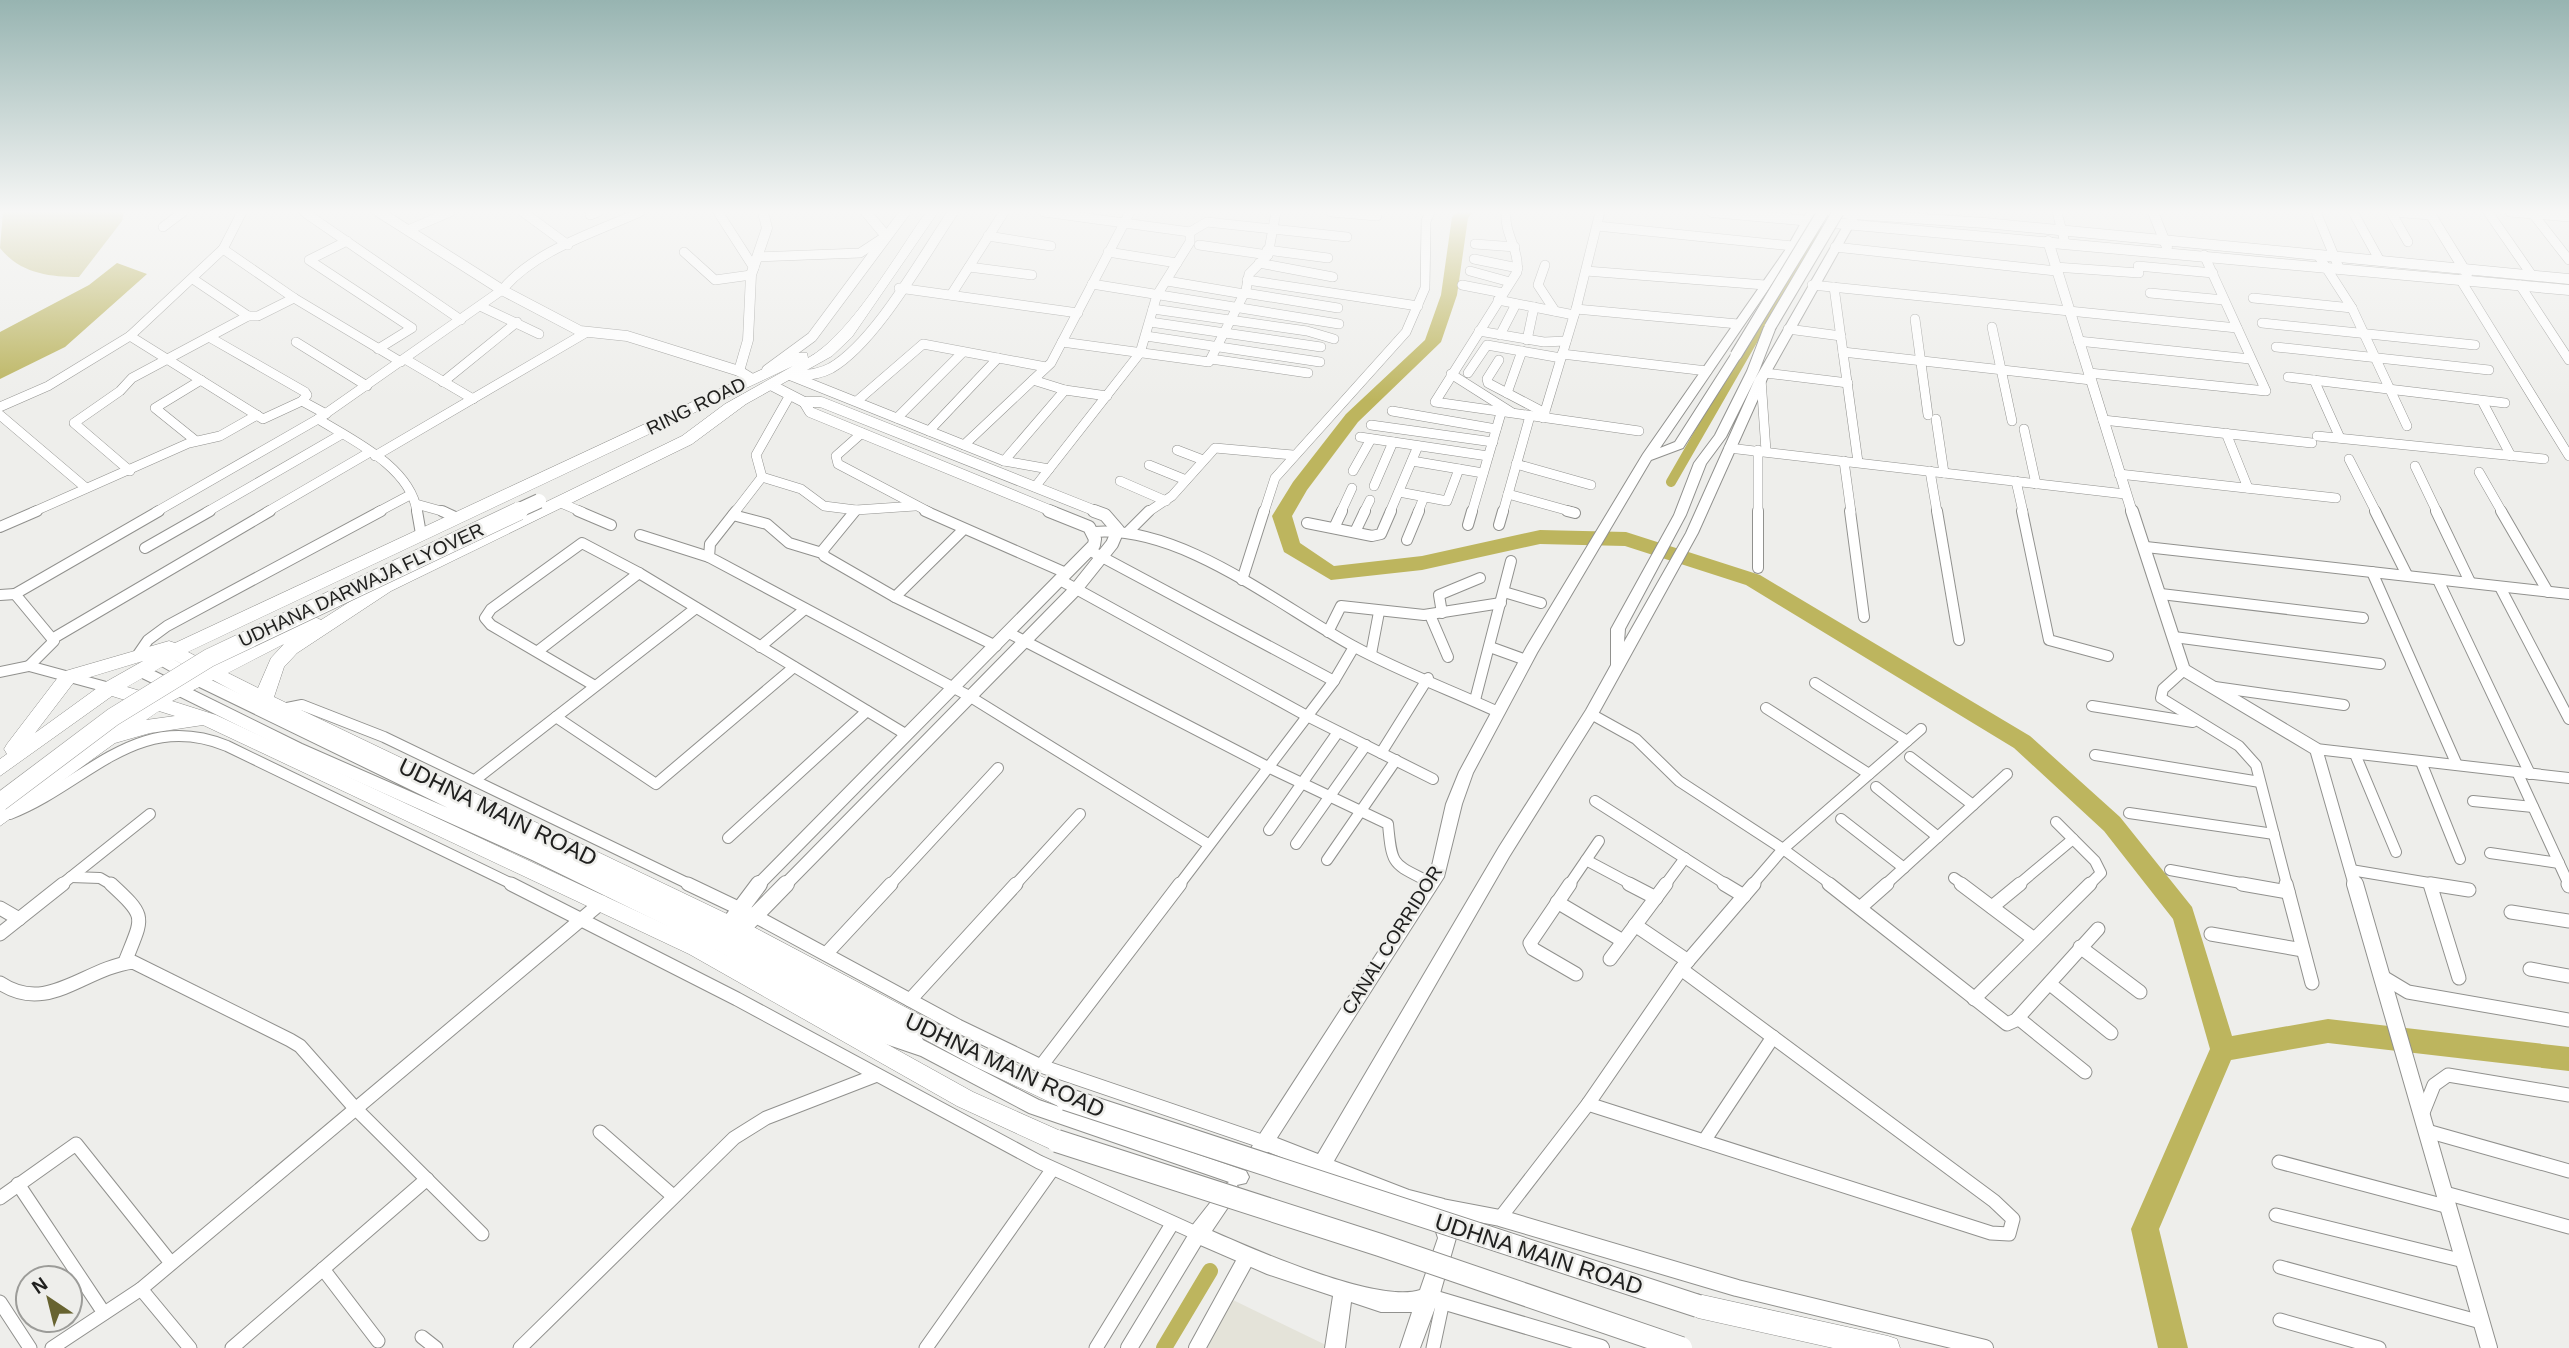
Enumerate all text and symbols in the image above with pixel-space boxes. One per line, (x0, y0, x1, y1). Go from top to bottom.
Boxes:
street label: RING ROAD (643, 373, 749, 439)
street label: UDHANA DARWAJA FLYOVER (235, 519, 487, 651)
street label: UDHNA MAIN ROAD (395, 753, 601, 871)
street label: CANAL CORRIDOR (1338, 862, 1446, 1018)
street label: UDHNA MAIN ROAD (901, 1007, 1109, 1123)
street label: UDHNA MAIN ROAD (1432, 1208, 1646, 1300)
north arrow (14, 1264, 84, 1334)
text: N (28, 1273, 51, 1298)

